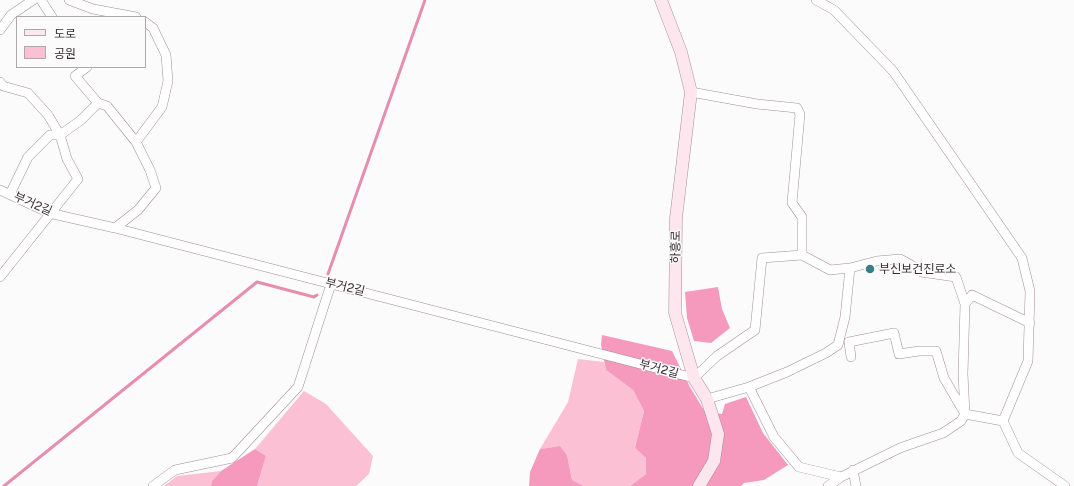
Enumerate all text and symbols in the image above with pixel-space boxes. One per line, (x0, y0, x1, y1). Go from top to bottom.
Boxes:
legend (16, 16, 146, 68)
text: 도로 (54, 27, 76, 41)
text: 공원 (54, 47, 76, 61)
street label: 부거2길 (12, 189, 54, 219)
street label: 하흥로 (669, 230, 683, 264)
place label: 부신보건진료소 (879, 262, 956, 276)
marker: 부신보건진료소 (864, 263, 876, 275)
street label: 부거2길 (324, 275, 366, 299)
street label: 부거2길 (638, 357, 680, 381)

